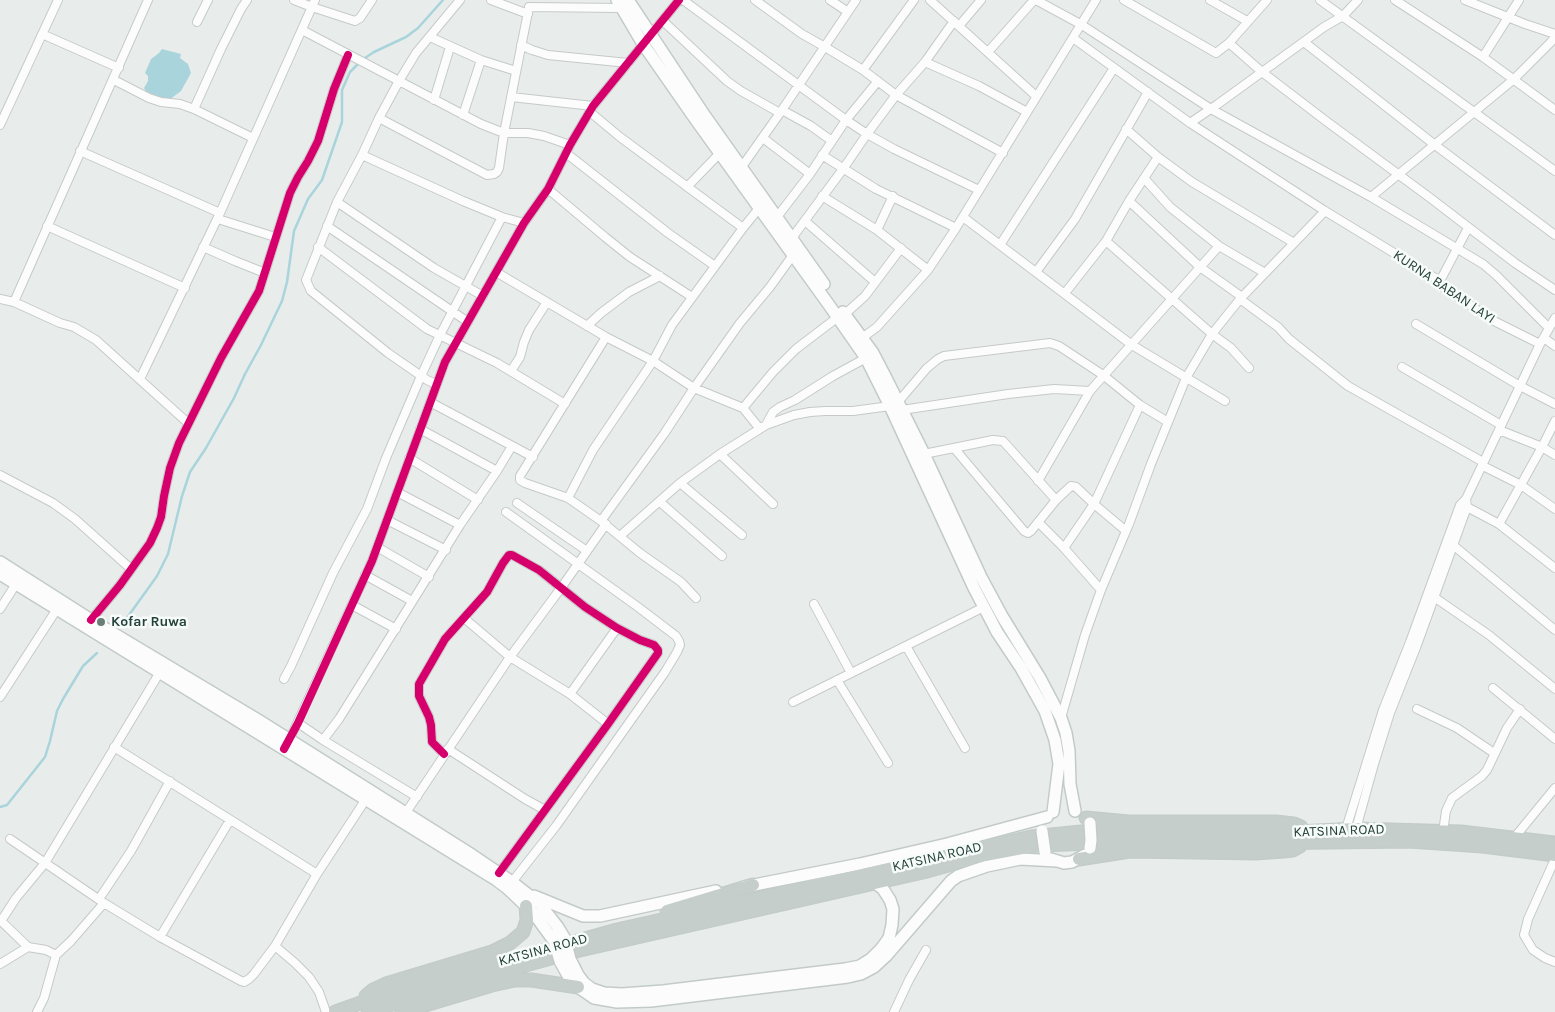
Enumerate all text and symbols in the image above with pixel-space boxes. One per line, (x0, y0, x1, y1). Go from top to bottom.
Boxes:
street label: KURNA BABAN LAYI (1390, 247, 1498, 327)
place label: Kofar Ruwa (111, 614, 187, 630)
marker: Kofar Ruwa (95, 616, 107, 628)
street label: KATSINA ROAD (1293, 821, 1385, 841)
street label: KATSINA ROAD (891, 839, 983, 875)
street label: KATSINA ROAD (497, 930, 589, 970)

